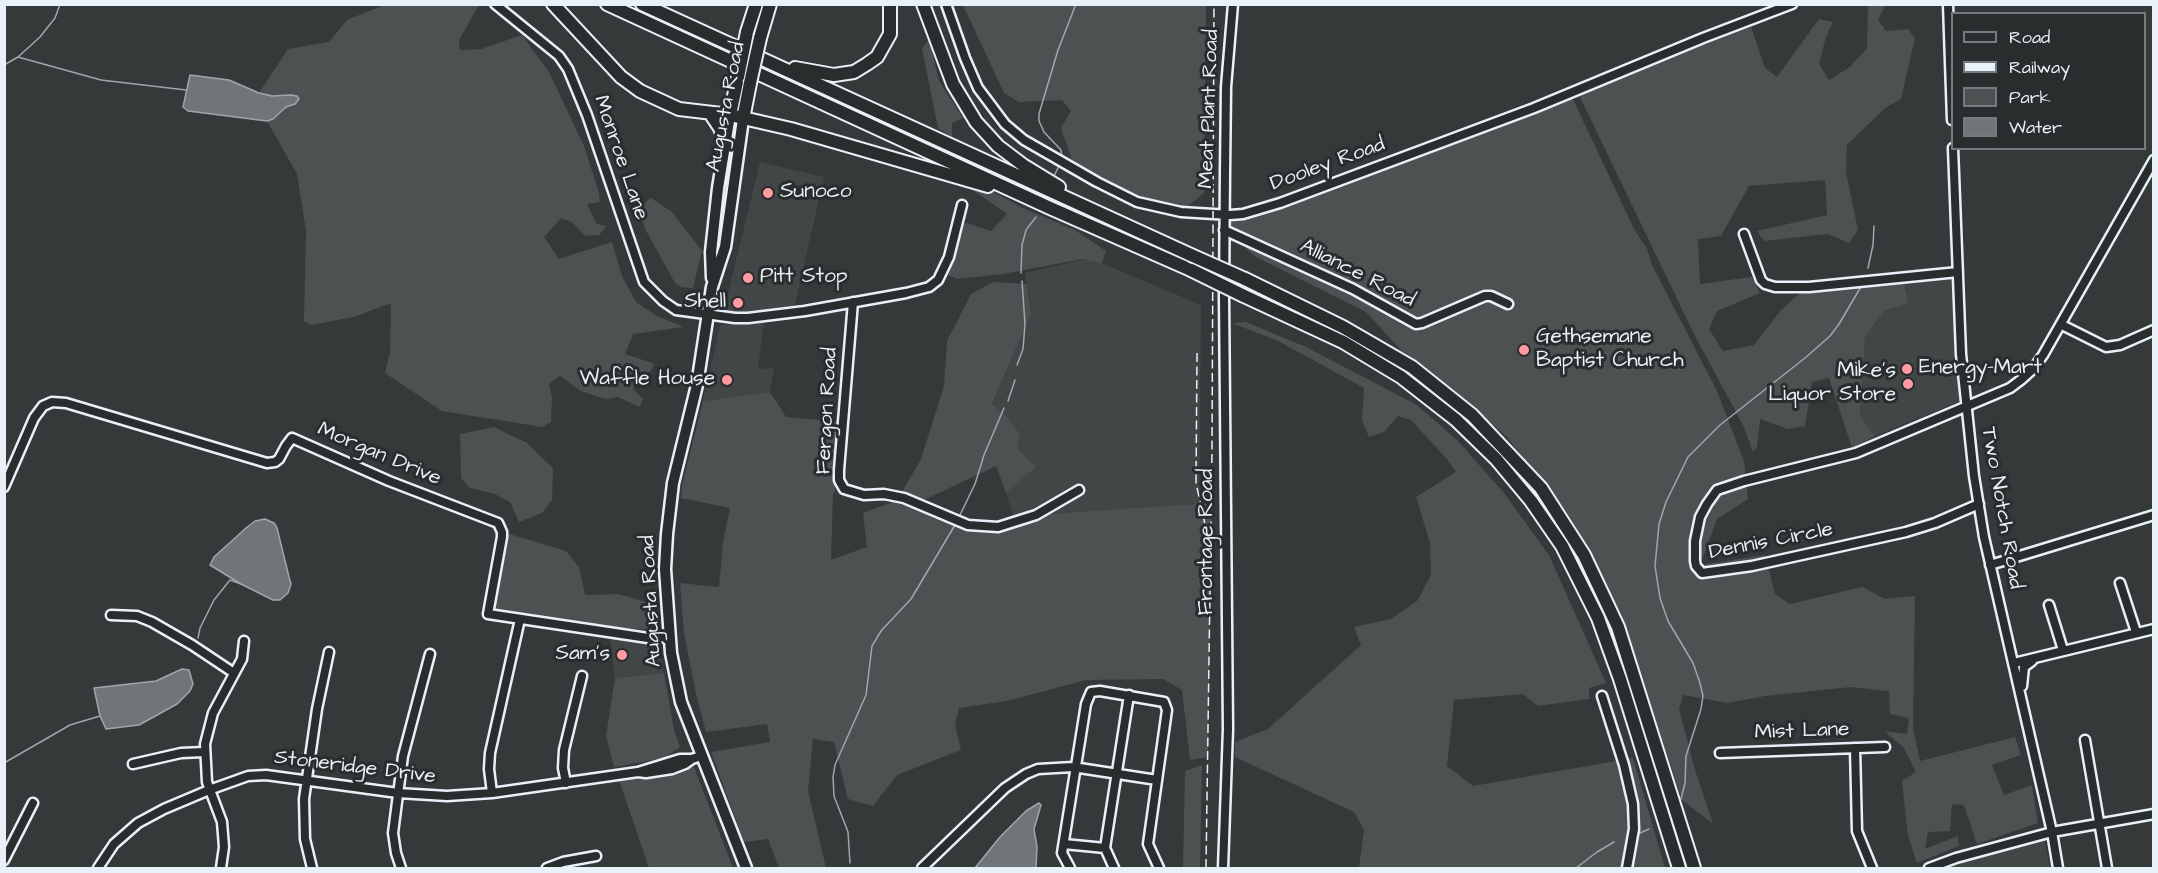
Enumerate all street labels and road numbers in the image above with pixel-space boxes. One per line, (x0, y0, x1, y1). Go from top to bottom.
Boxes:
street label: Meat Plant Road (1195, 29, 1225, 189)
street label: Augusta Road (702, 40, 752, 174)
street label: Monroe Lane (587, 92, 653, 224)
street label: Dooley Road (1267, 133, 1389, 197)
street label: Alliance Road (1295, 234, 1419, 314)
street label: Fergon Road (812, 347, 844, 475)
street label: Morgan Drive (313, 418, 445, 492)
street label: Two Notch Road (1974, 425, 2028, 591)
street label: Frontage Road (1195, 469, 1221, 615)
street label: Dennis Circle (1707, 518, 1835, 566)
street label: Augusta Road (636, 534, 668, 668)
street label: Mist Lane (1754, 718, 1850, 746)
street label: Stoneridge Drive (273, 746, 437, 790)

